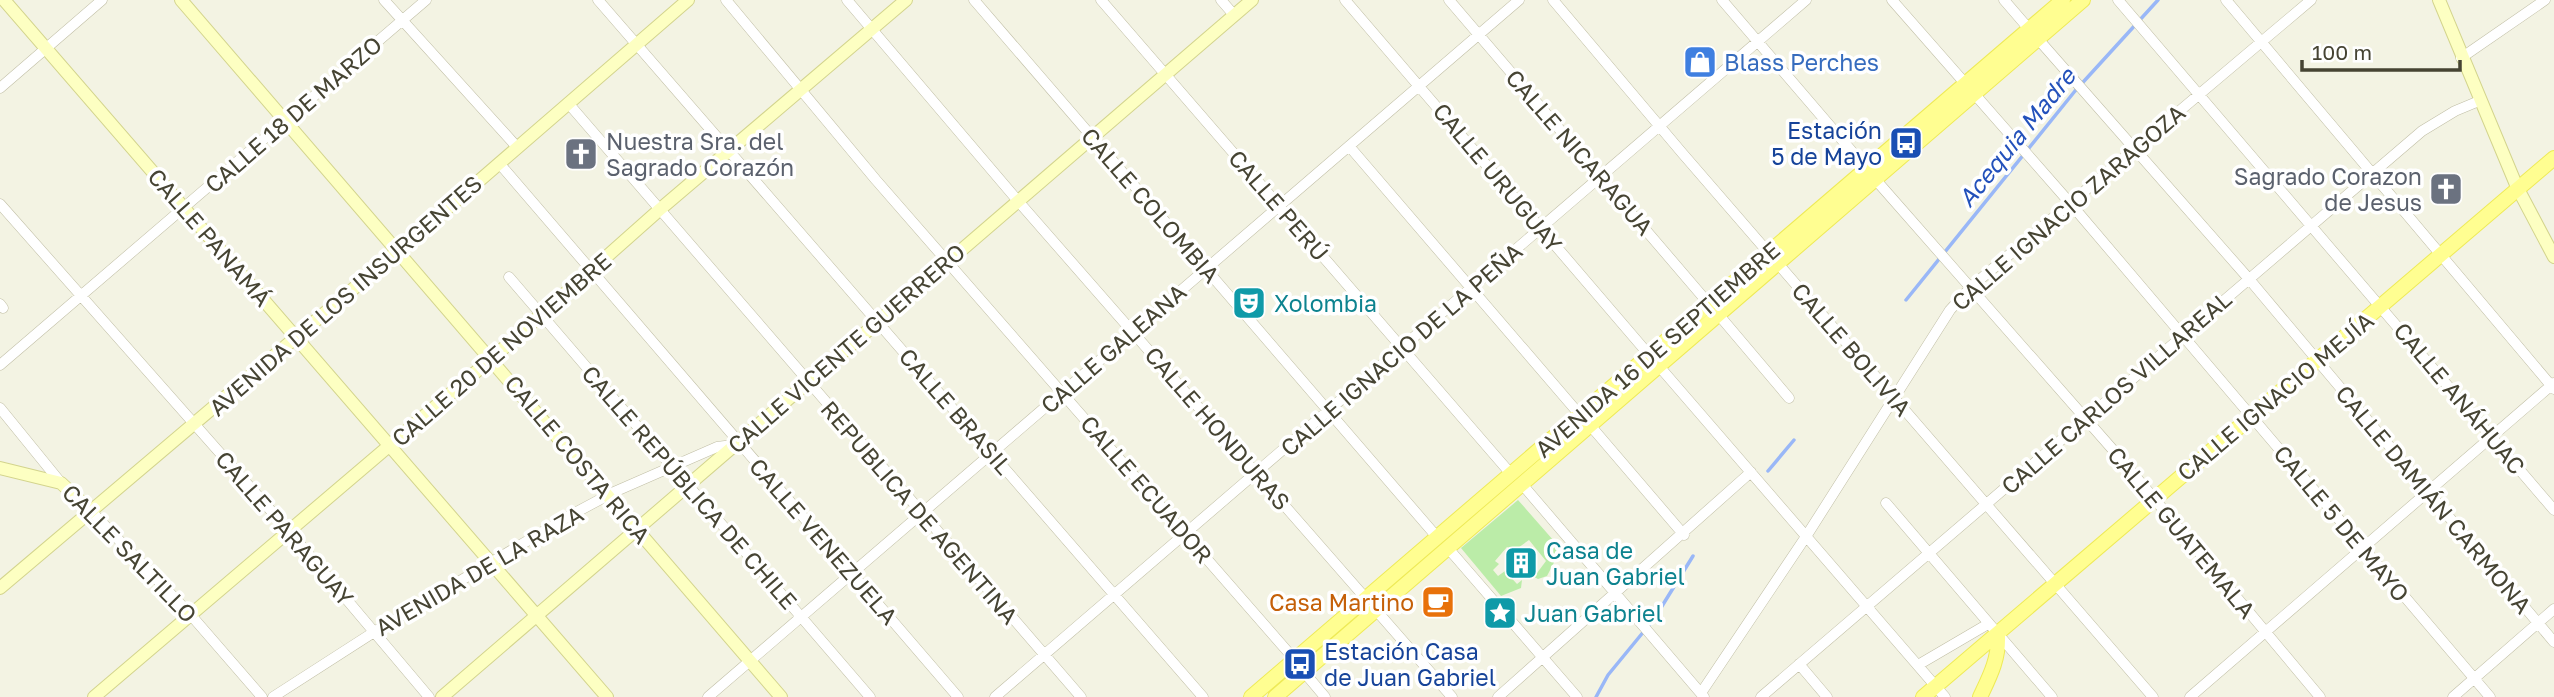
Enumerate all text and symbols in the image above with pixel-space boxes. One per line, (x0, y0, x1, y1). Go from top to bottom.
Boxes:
scale bar (2302, 28, 2460, 72)
street label: CALLE 18 DE MARZO (199, 30, 387, 198)
text: 100 m (2312, 39, 2372, 65)
shop icon: Blass Perches (1681, 43, 1719, 81)
place label: Blass Perches (1724, 48, 1879, 76)
water label: Acequia Madre (1951, 60, 2082, 212)
street label: CALLE NICARAGUA (1500, 63, 1660, 241)
street label: CALLE URUGUAY (1428, 97, 1569, 257)
street label: CALLE IGNACIO ZARAGOZA (1946, 98, 2190, 316)
place label: Estación 5 de Mayo (1771, 116, 1882, 170)
street label: CALLE COLOMBIA (1076, 122, 1226, 288)
bus stop icon: Estación 5 de Mayo (1887, 124, 1925, 162)
place label: Nuestra Sra. del Sagrado Corazón (606, 127, 794, 181)
church icon: Nuestra Sra. del Sagrado Corazón (562, 135, 600, 173)
street label: CALLE PERÚ (1223, 144, 1335, 266)
street label: CALLE PANAMÁ (143, 162, 277, 312)
place label: Sagrado Corazon de Jesus (2234, 162, 2422, 216)
street label: AVENIDA DE LOS INSURGENTES (203, 169, 487, 421)
church icon: Sagrado Corazon de Jesus (2427, 170, 2465, 208)
street label: AVENIDA 16 DE SEPTIEMBRE (1529, 235, 1785, 463)
street label: CALLE IGNACIO DE LA PEÑA (1274, 236, 1528, 462)
street label: CALLE VICENTE GUERRERO (722, 237, 970, 459)
street label: CALLE 20 DE NOVIEMBRE (386, 246, 616, 452)
street label: CALLE GALEANA (1035, 277, 1191, 419)
street label: CALLE BOLIVIA (1787, 277, 1917, 421)
theatre icon: Xolombia (1230, 284, 1268, 322)
street label: CALLE CARLOS VILLAREAL (1995, 284, 2237, 500)
place label: Xolombia (1274, 289, 1377, 317)
street label: CALLE IGNACIO MEJÍA (2171, 306, 2379, 486)
street label: CALLE ANÁHUAC (2389, 317, 2531, 479)
street label: CALLE HONDURAS (1140, 341, 1296, 515)
street label: CALLE BRASIL (894, 342, 1018, 480)
street label: CALLE REPÚBLICA DE CHILE (577, 359, 803, 615)
street label: CALLE COSTA RICA (500, 369, 656, 549)
street label: CALLE DAMIÁN CARMONA (2330, 379, 2538, 619)
street label: REPUBLICA DE AGENTINA (815, 395, 1025, 629)
street label: CALLE ECUADOR (1075, 409, 1219, 569)
street label: CALLE 5 DE MAYO (2268, 439, 2416, 607)
street label: CALLE GUATEMALA (2102, 441, 2262, 623)
street label: CALLE PARAGUAY (210, 445, 360, 611)
street label: CALLE VENEZUELA (744, 452, 904, 630)
street label: CALLE SALTILLO (57, 478, 203, 628)
street label: AVENIDA DE LA RAZA (370, 499, 588, 641)
place label: Casa de Juan Gabriel (1546, 536, 1685, 590)
building icon: Casa de Juan Gabriel (1502, 544, 1540, 582)
cafe icon: Casa Martino (1419, 583, 1457, 621)
place label: Casa Martino (1269, 588, 1414, 616)
place icon: Juan Gabriel (1481, 594, 1519, 632)
place label: Juan Gabriel (1524, 599, 1663, 627)
place label: Estación Casa de Juan Gabriel (1324, 637, 1496, 691)
bus stop icon: Estación Casa de Juan Gabriel (1281, 645, 1319, 683)

